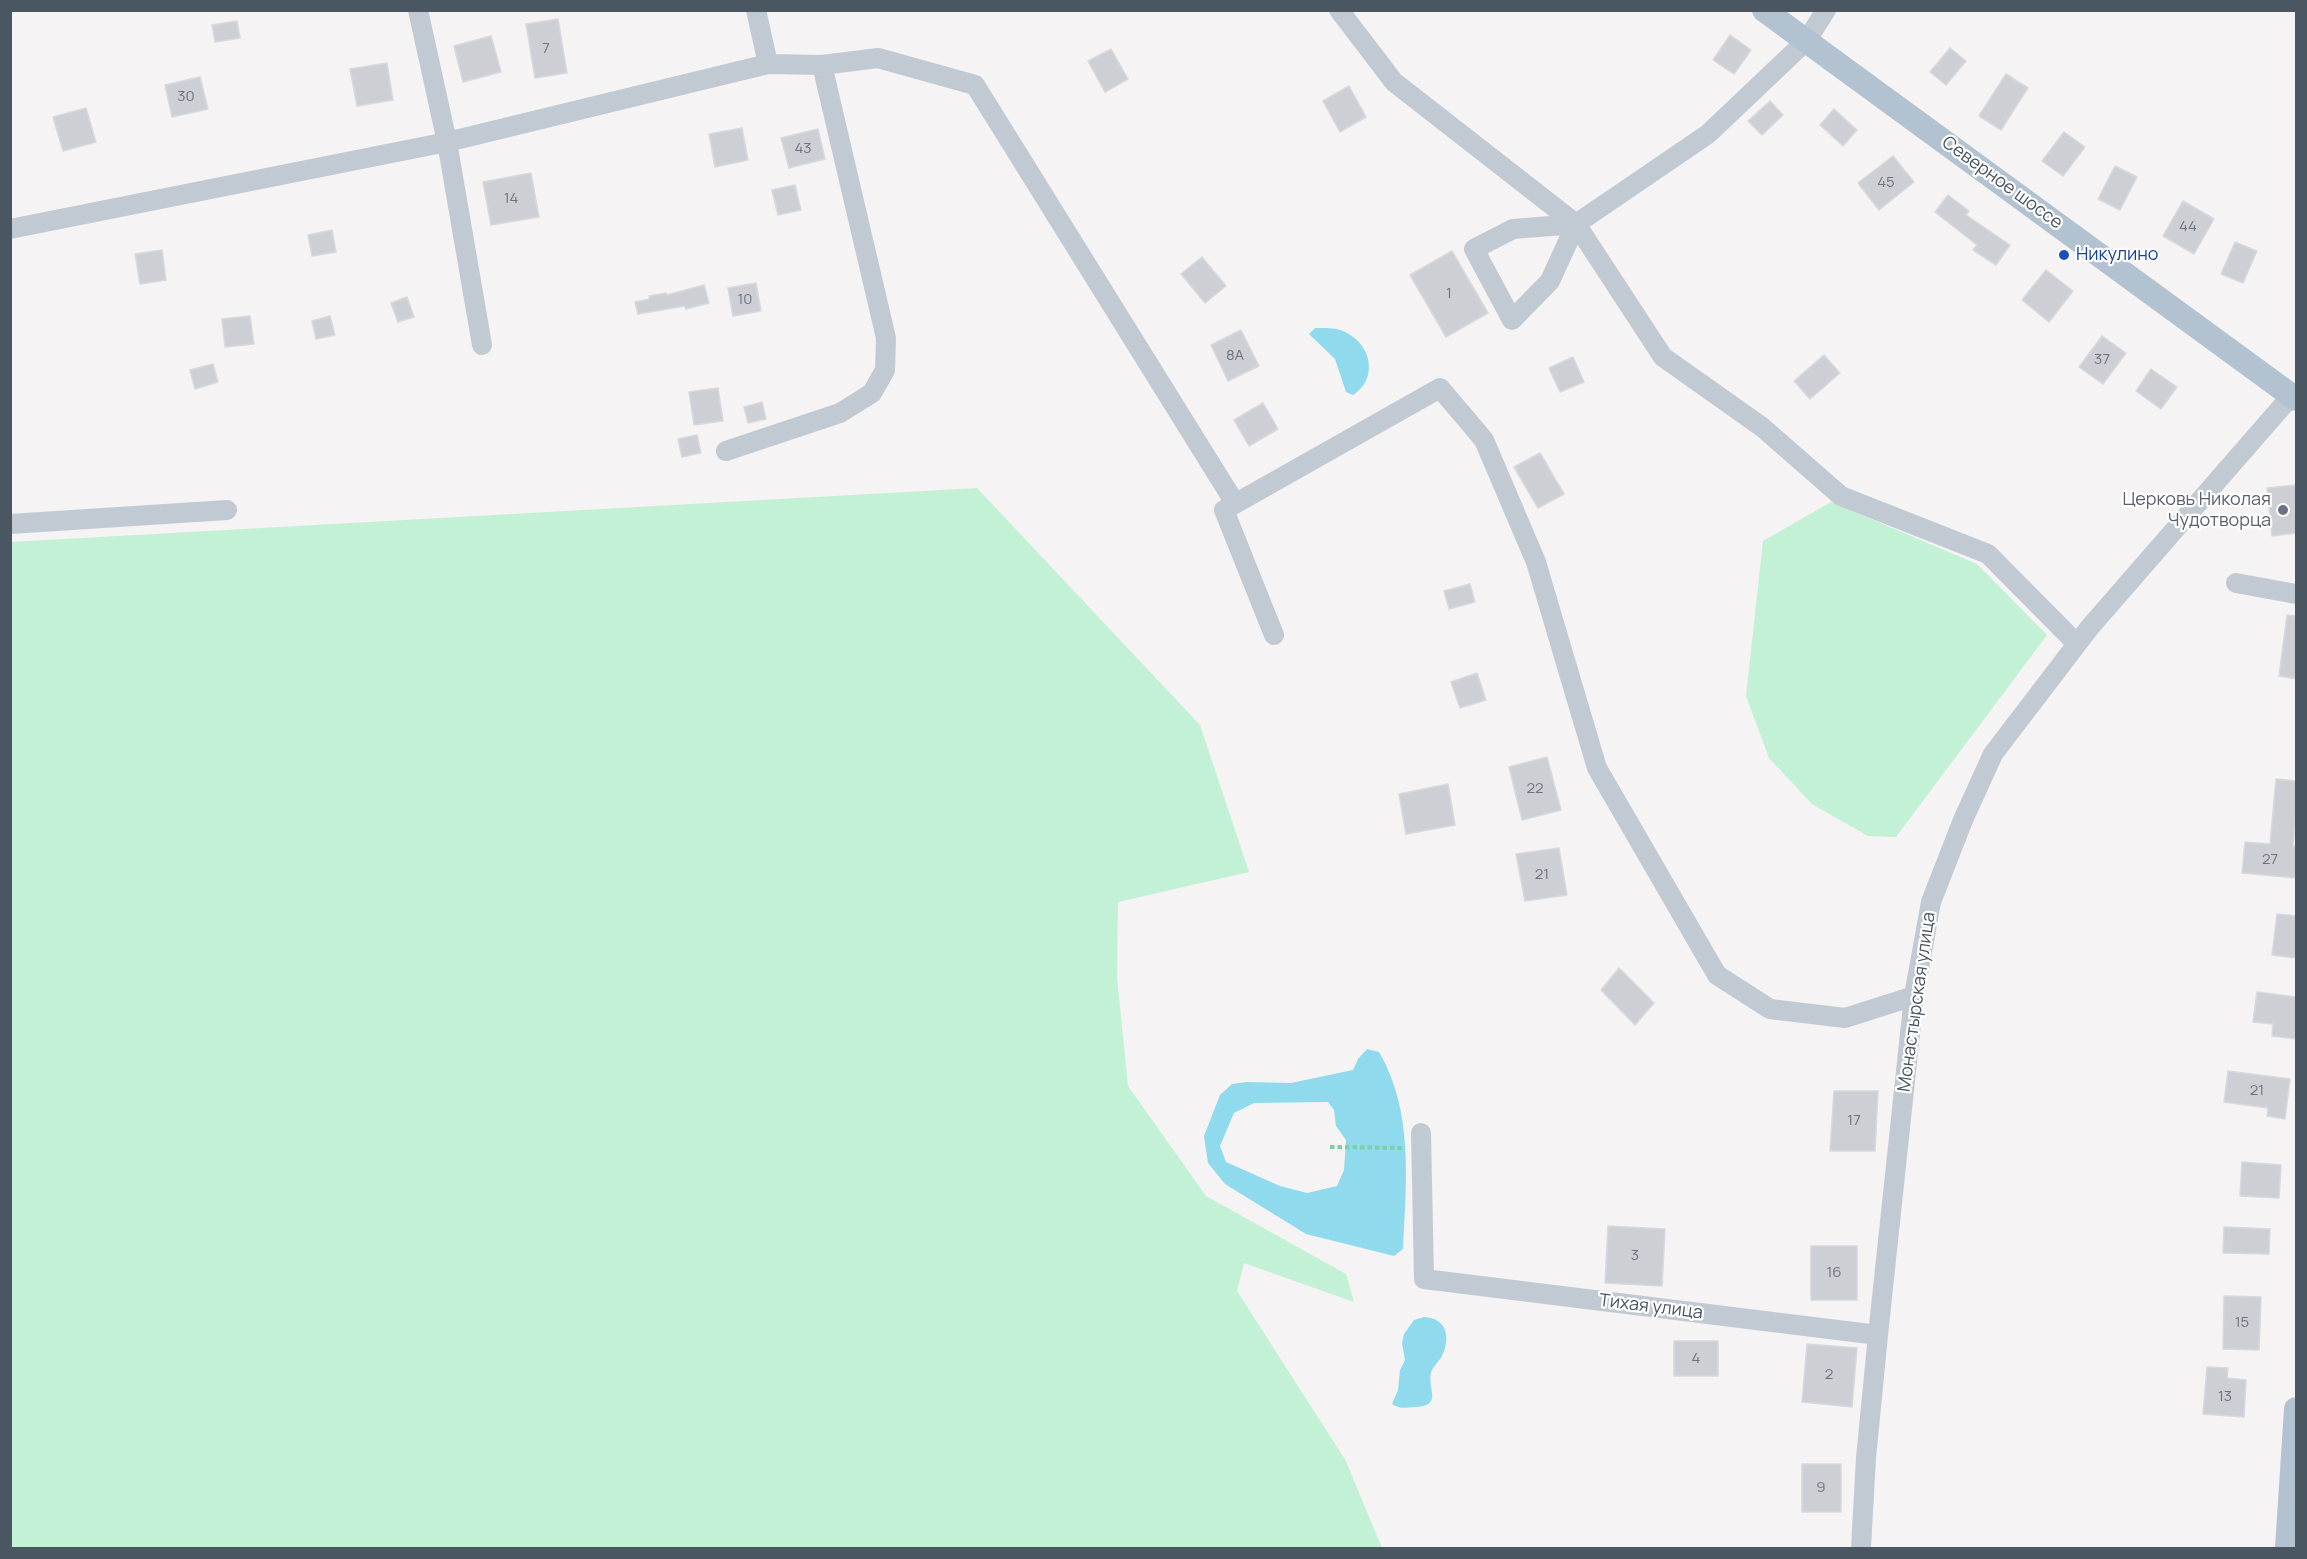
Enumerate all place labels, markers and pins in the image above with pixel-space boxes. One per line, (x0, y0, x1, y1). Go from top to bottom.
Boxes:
place label: Никулино (2076, 244, 2159, 266)
marker: Никулино (2057, 248, 2071, 262)
place label: Церковь Николая Чудотворца (2122, 489, 2271, 532)
marker: Церковь Николая Чудотворца (2276, 503, 2290, 517)

